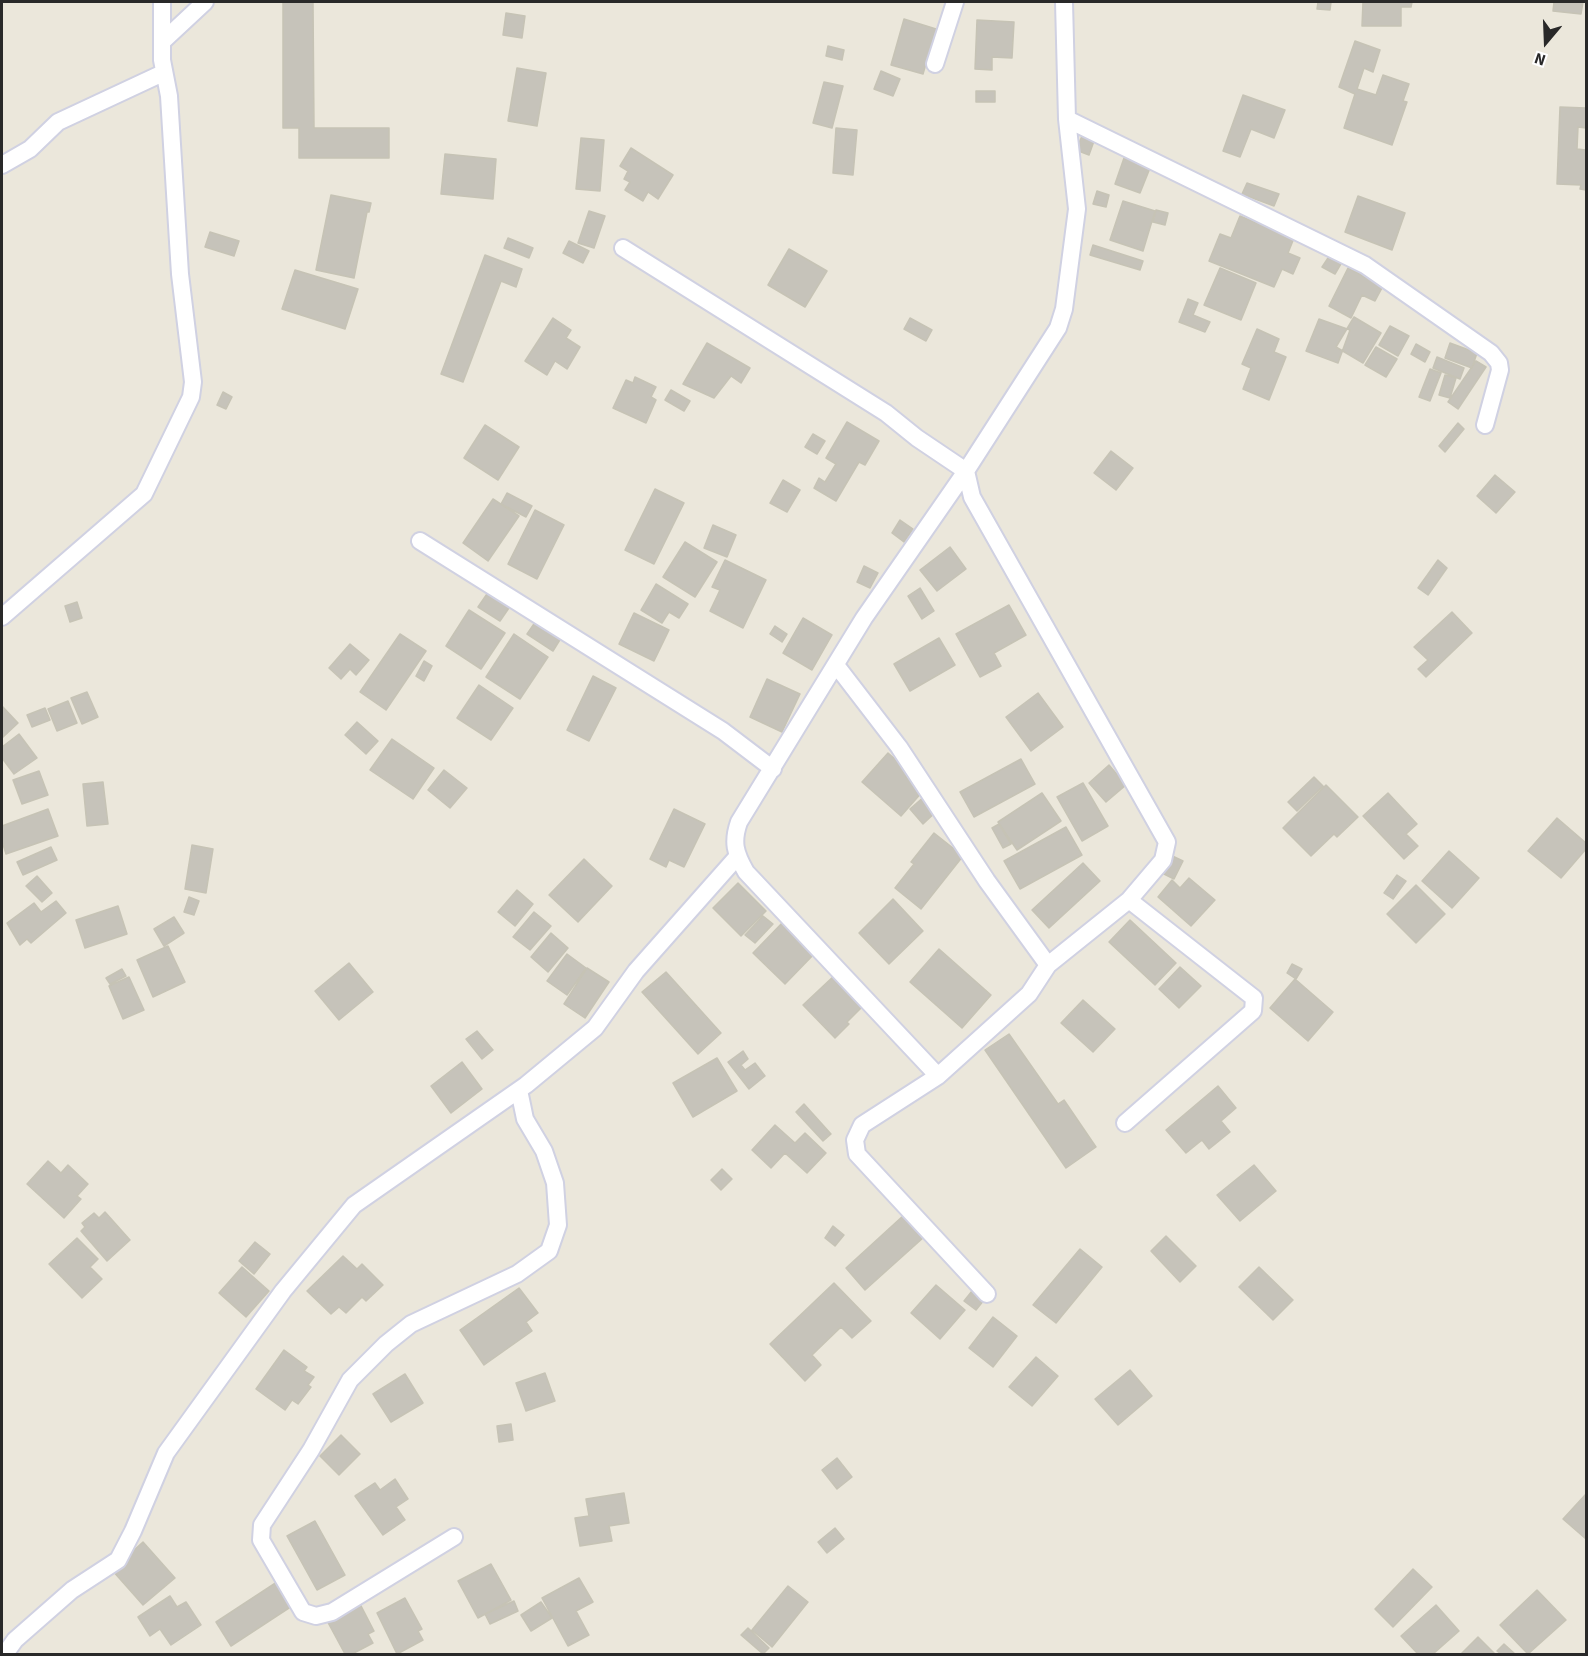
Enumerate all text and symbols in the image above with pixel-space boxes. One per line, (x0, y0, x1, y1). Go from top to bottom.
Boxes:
north arrow (1516, 12, 1576, 72)
text: N (1532, 47, 1549, 71)

